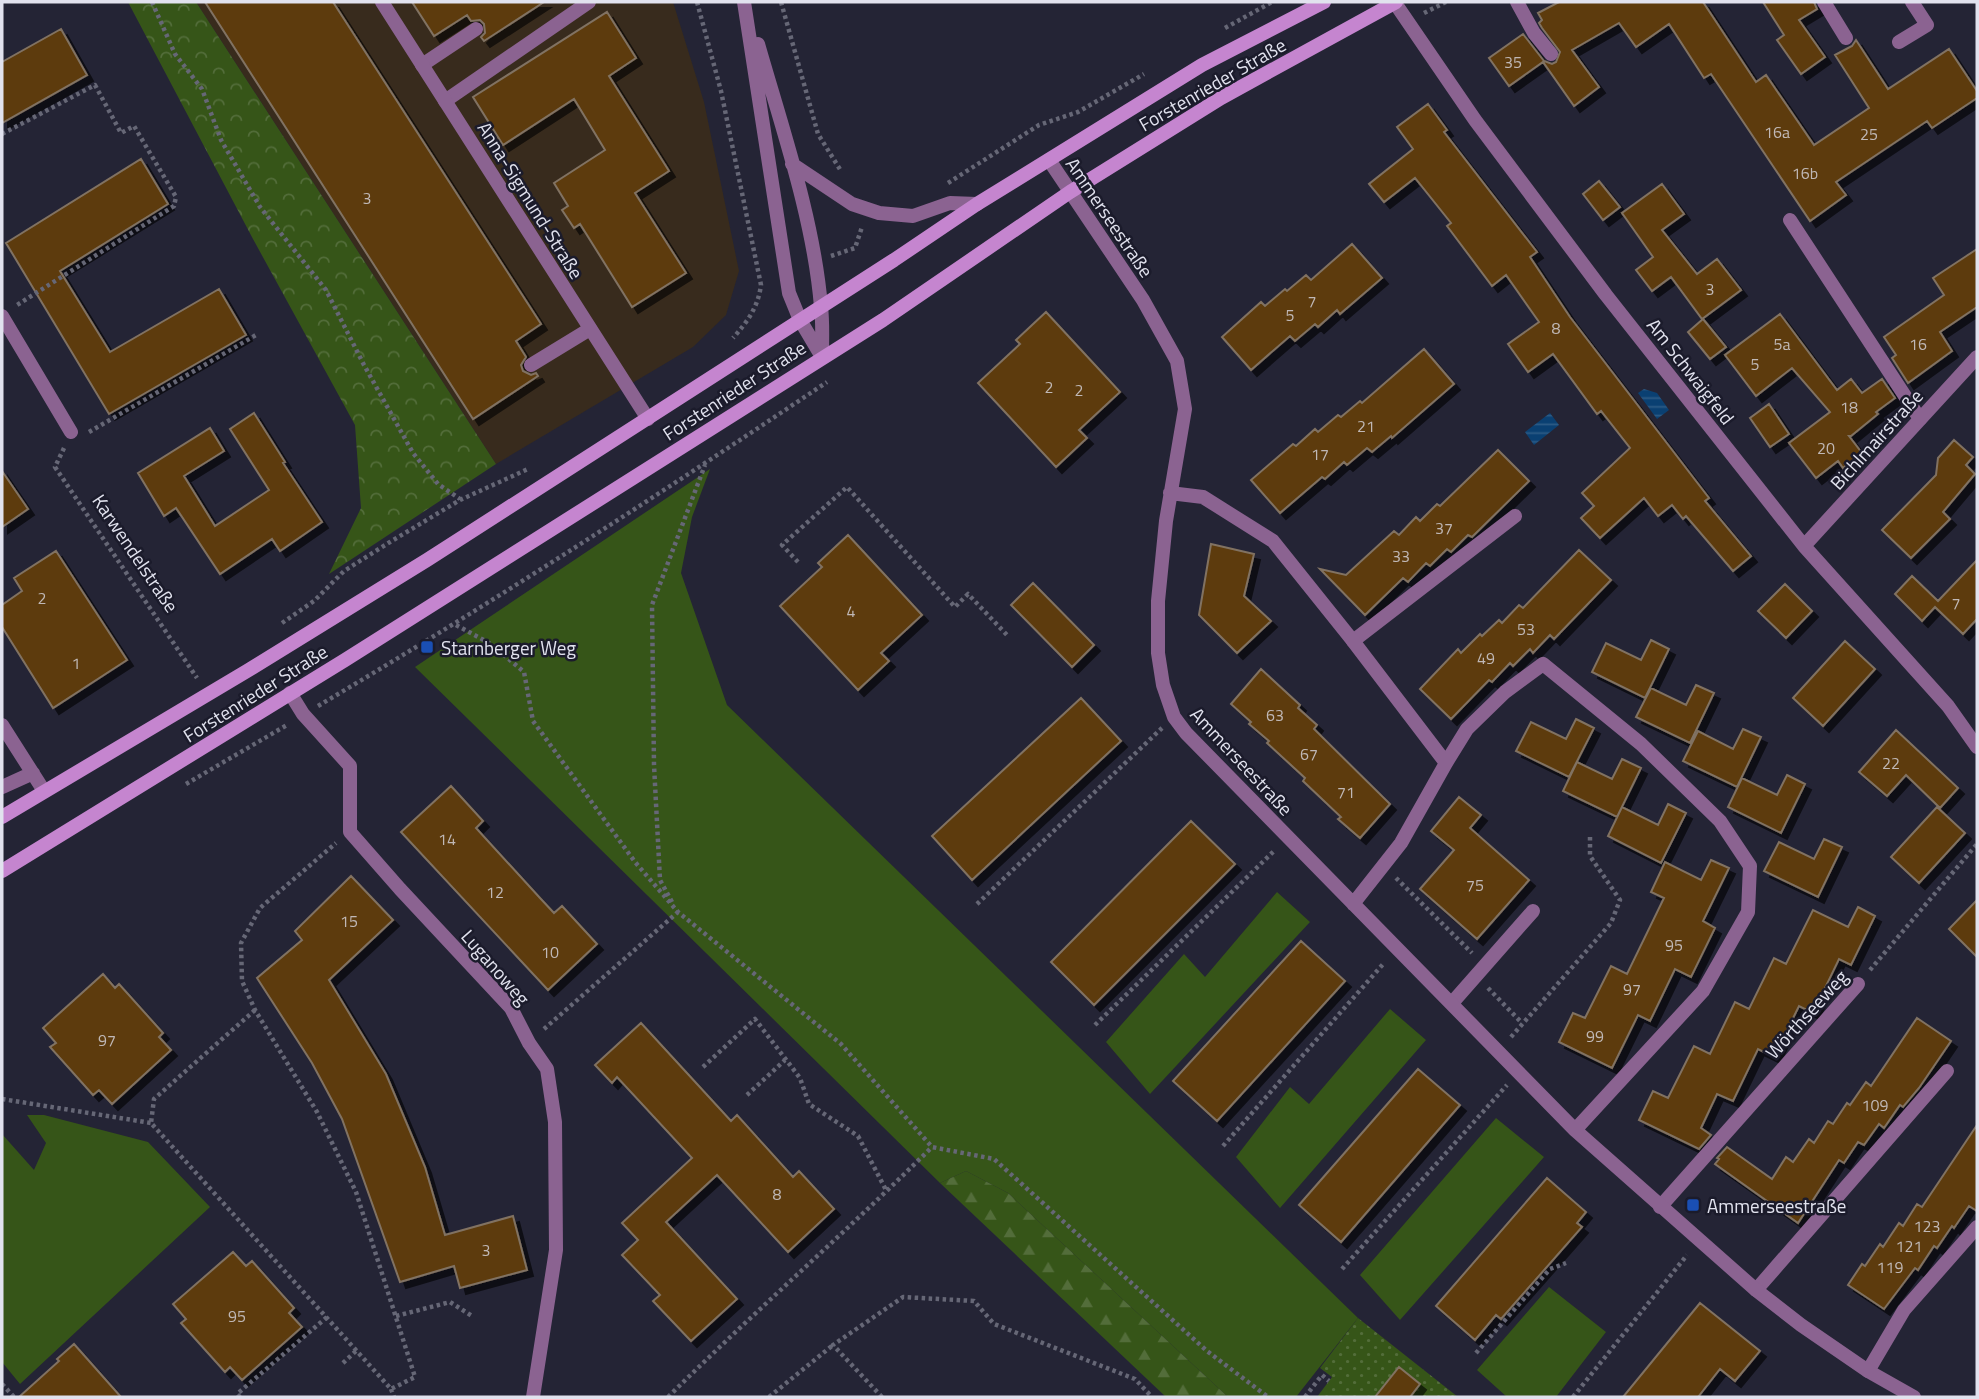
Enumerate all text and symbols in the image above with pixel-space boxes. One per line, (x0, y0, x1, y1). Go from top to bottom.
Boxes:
street label: Forstenrieder Straße (1133, 30, 1291, 138)
house number: 35 (1504, 50, 1522, 74)
street label: Anna-Sigmund-Straße (471, 116, 591, 284)
house number: 16a (1764, 120, 1790, 144)
house number: 25 (1860, 122, 1878, 146)
street label: Ammerseestraße (1059, 151, 1161, 283)
house number: 16b (1792, 161, 1818, 185)
house number: 3 (363, 186, 371, 210)
house number: 3 (1706, 277, 1714, 301)
house number: 7 (1308, 289, 1316, 313)
house number: 5 (1286, 303, 1295, 327)
street label: Am Schwaigfeld (1640, 312, 1742, 430)
house number: 8 (1552, 316, 1561, 340)
house number: 5a (1774, 332, 1790, 356)
house number: 16 (1909, 332, 1927, 356)
street label: Forstenrieder Straße (657, 333, 811, 447)
house number: 5 (1751, 352, 1760, 376)
house number: 2 (1045, 375, 1053, 399)
house number: 2 (1075, 378, 1083, 402)
street label: Bichlmairstraße (1823, 382, 1929, 496)
house number: 18 (1840, 395, 1858, 419)
house number: 21 (1357, 414, 1375, 438)
house number: 20 (1817, 436, 1835, 460)
house number: 17 (1311, 442, 1329, 466)
street label: Karwendelstraße (86, 488, 186, 618)
house number: 37 (1435, 516, 1453, 540)
house number: 33 (1392, 544, 1410, 568)
house number: 2 (38, 586, 46, 610)
house number: 7 (1952, 591, 1960, 615)
house number: 4 (847, 599, 856, 623)
house number: 53 (1517, 617, 1535, 641)
place label: Starnberger Weg (441, 633, 576, 662)
street label: Forstenrieder Straße (177, 637, 333, 749)
marker: Starnberger Weg (419, 639, 435, 655)
house number: 49 (1477, 646, 1495, 670)
house number: 1 (72, 651, 80, 675)
street label: Ammerseestraße (1184, 700, 1300, 822)
house number: 63 (1266, 703, 1284, 727)
house number: 67 (1300, 742, 1318, 766)
house number: 22 (1882, 751, 1900, 775)
house number: 71 (1337, 780, 1355, 804)
house number: 14 (438, 827, 456, 851)
house number: 75 (1466, 873, 1484, 897)
house number: 12 (486, 880, 504, 904)
house number: 15 (340, 909, 358, 933)
street label: Luganoweg (455, 923, 537, 1012)
house number: 95 (1665, 933, 1683, 957)
house number: 10 (541, 940, 559, 964)
street label: Wörthseeweg (1758, 963, 1854, 1065)
house number: 97 (1623, 977, 1641, 1001)
house number: 99 (1586, 1024, 1604, 1048)
house number: 97 (98, 1028, 116, 1052)
house number: 109 (1862, 1093, 1888, 1117)
house number: 8 (773, 1182, 782, 1206)
place label: Ammerseestraße (1707, 1191, 1846, 1220)
marker: Ammerseestraße (1685, 1197, 1701, 1213)
house number: 123 (1914, 1214, 1940, 1238)
house number: 121 (1896, 1234, 1922, 1258)
house number: 3 (482, 1238, 490, 1262)
house number: 119 (1877, 1255, 1903, 1279)
house number: 95 (228, 1304, 246, 1328)

